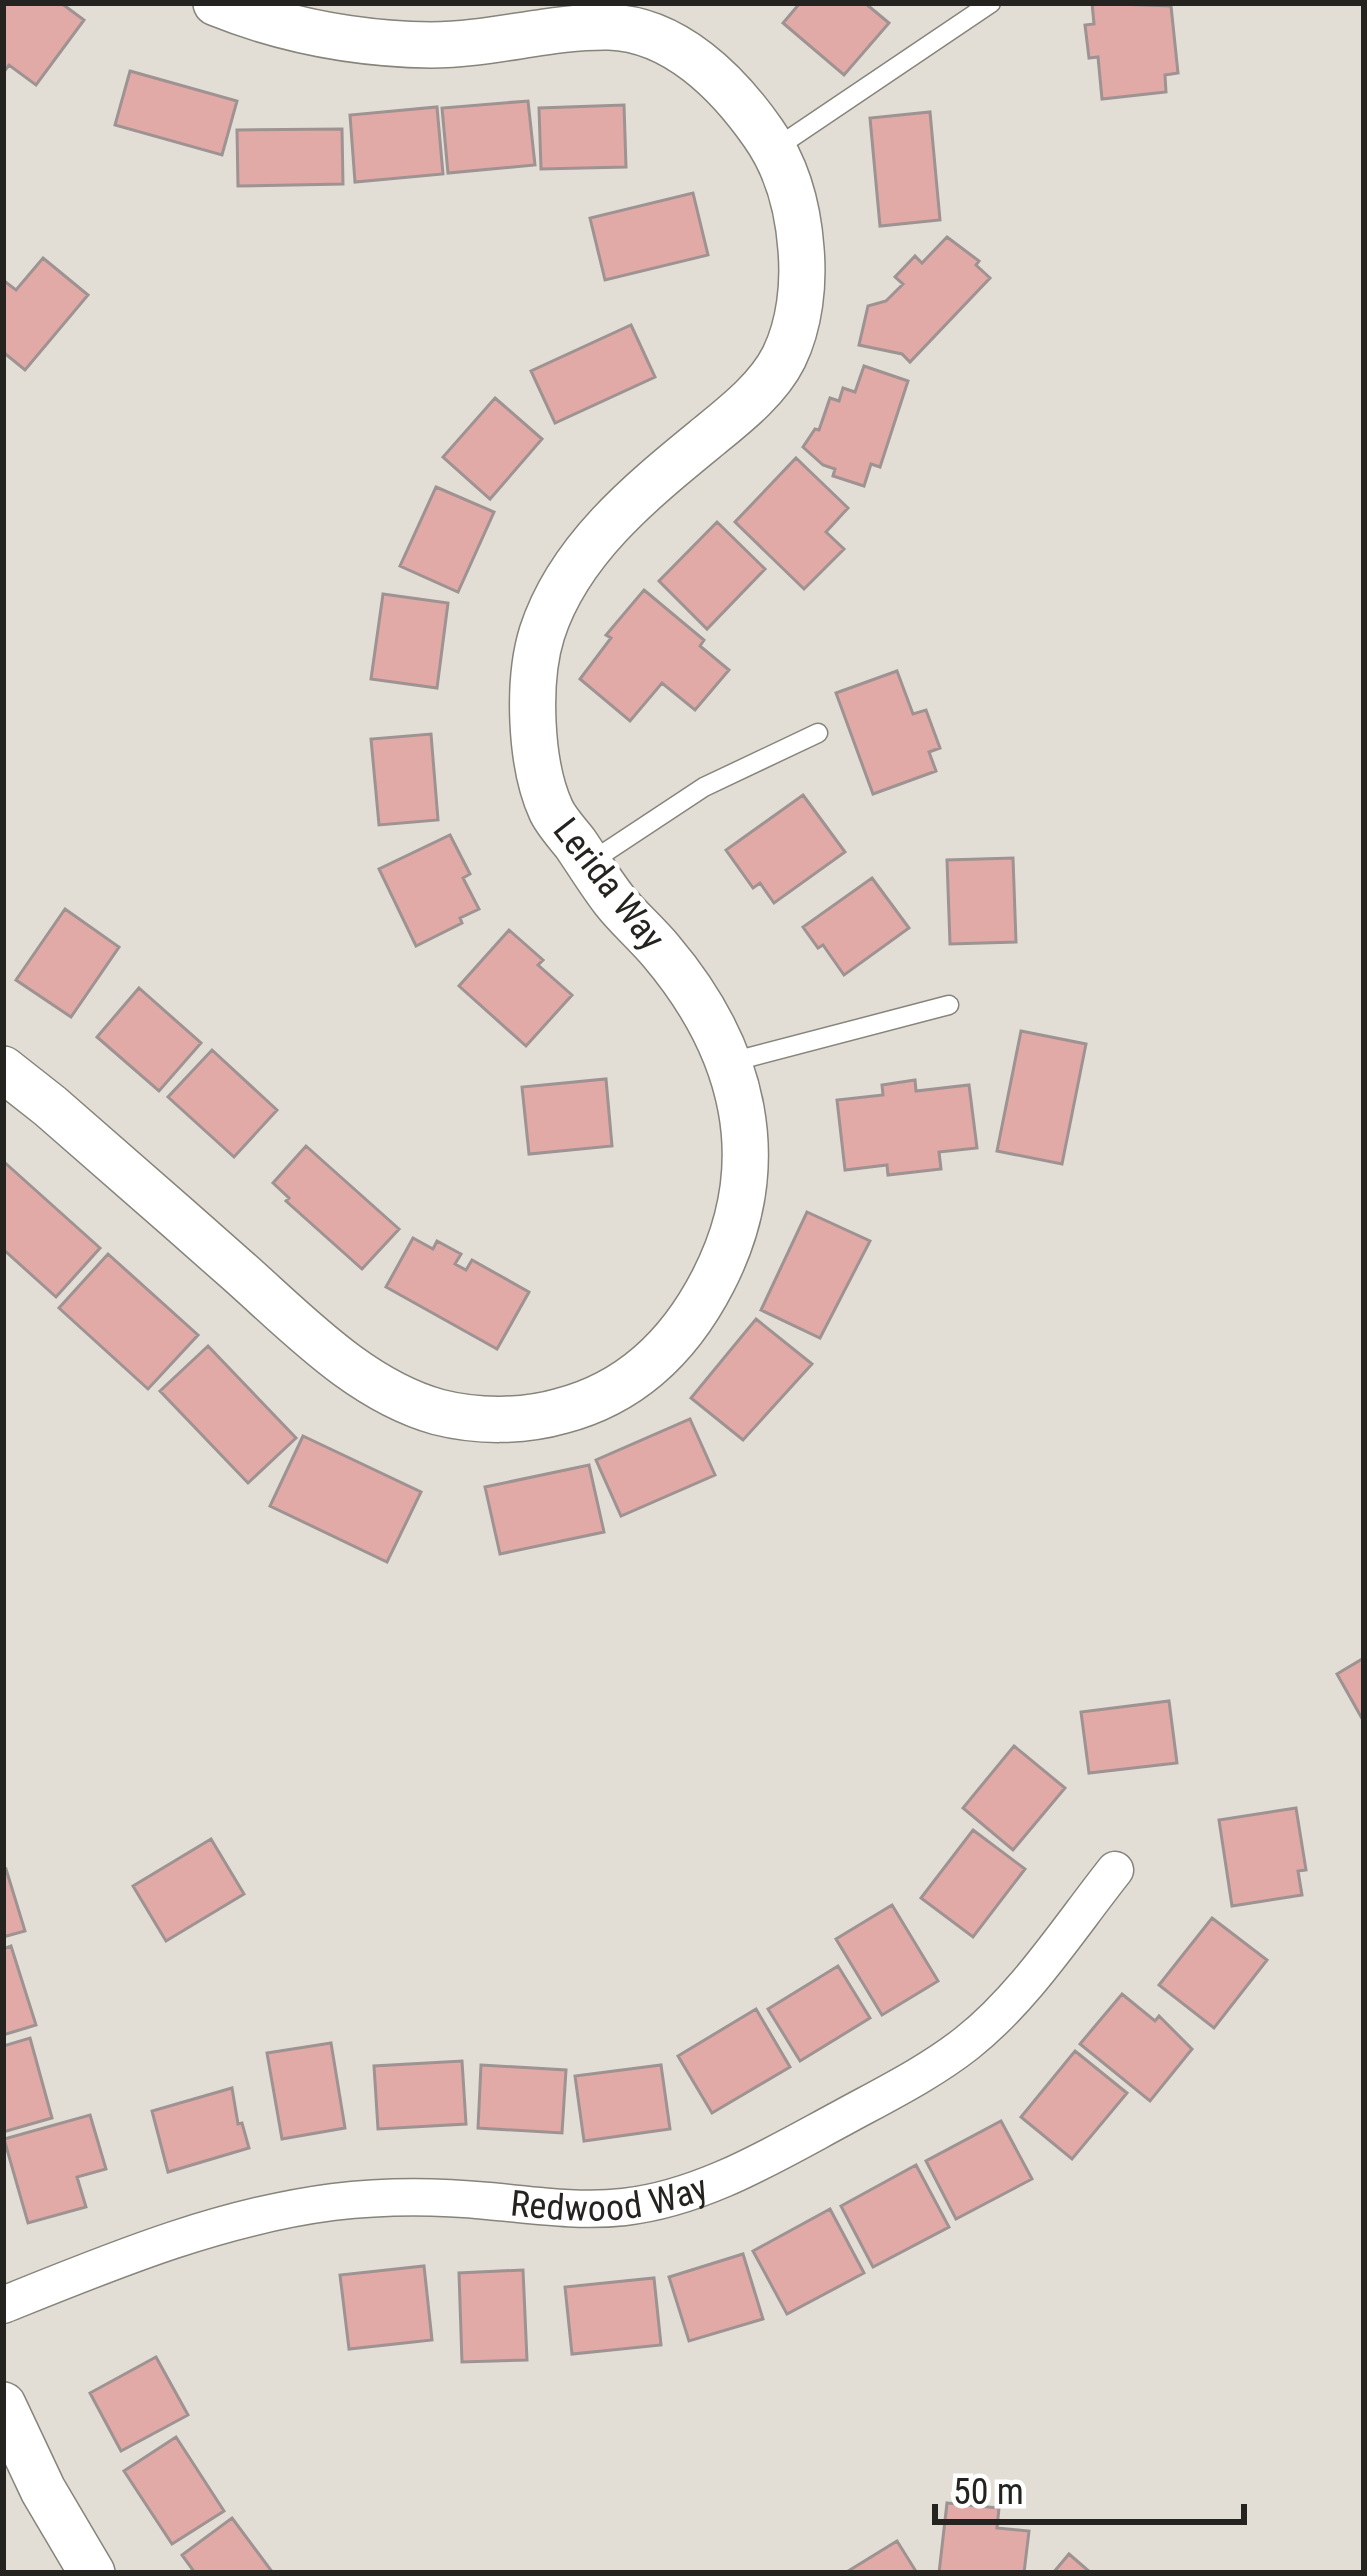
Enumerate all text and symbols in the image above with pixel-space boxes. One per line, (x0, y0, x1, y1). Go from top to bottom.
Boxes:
street label: Lerida Way (545, 810, 673, 958)
street label: Redwood Way (509, 2166, 713, 2230)
scale bar (935, 2450, 1244, 2524)
text: 50 m (953, 2471, 1024, 2513)

